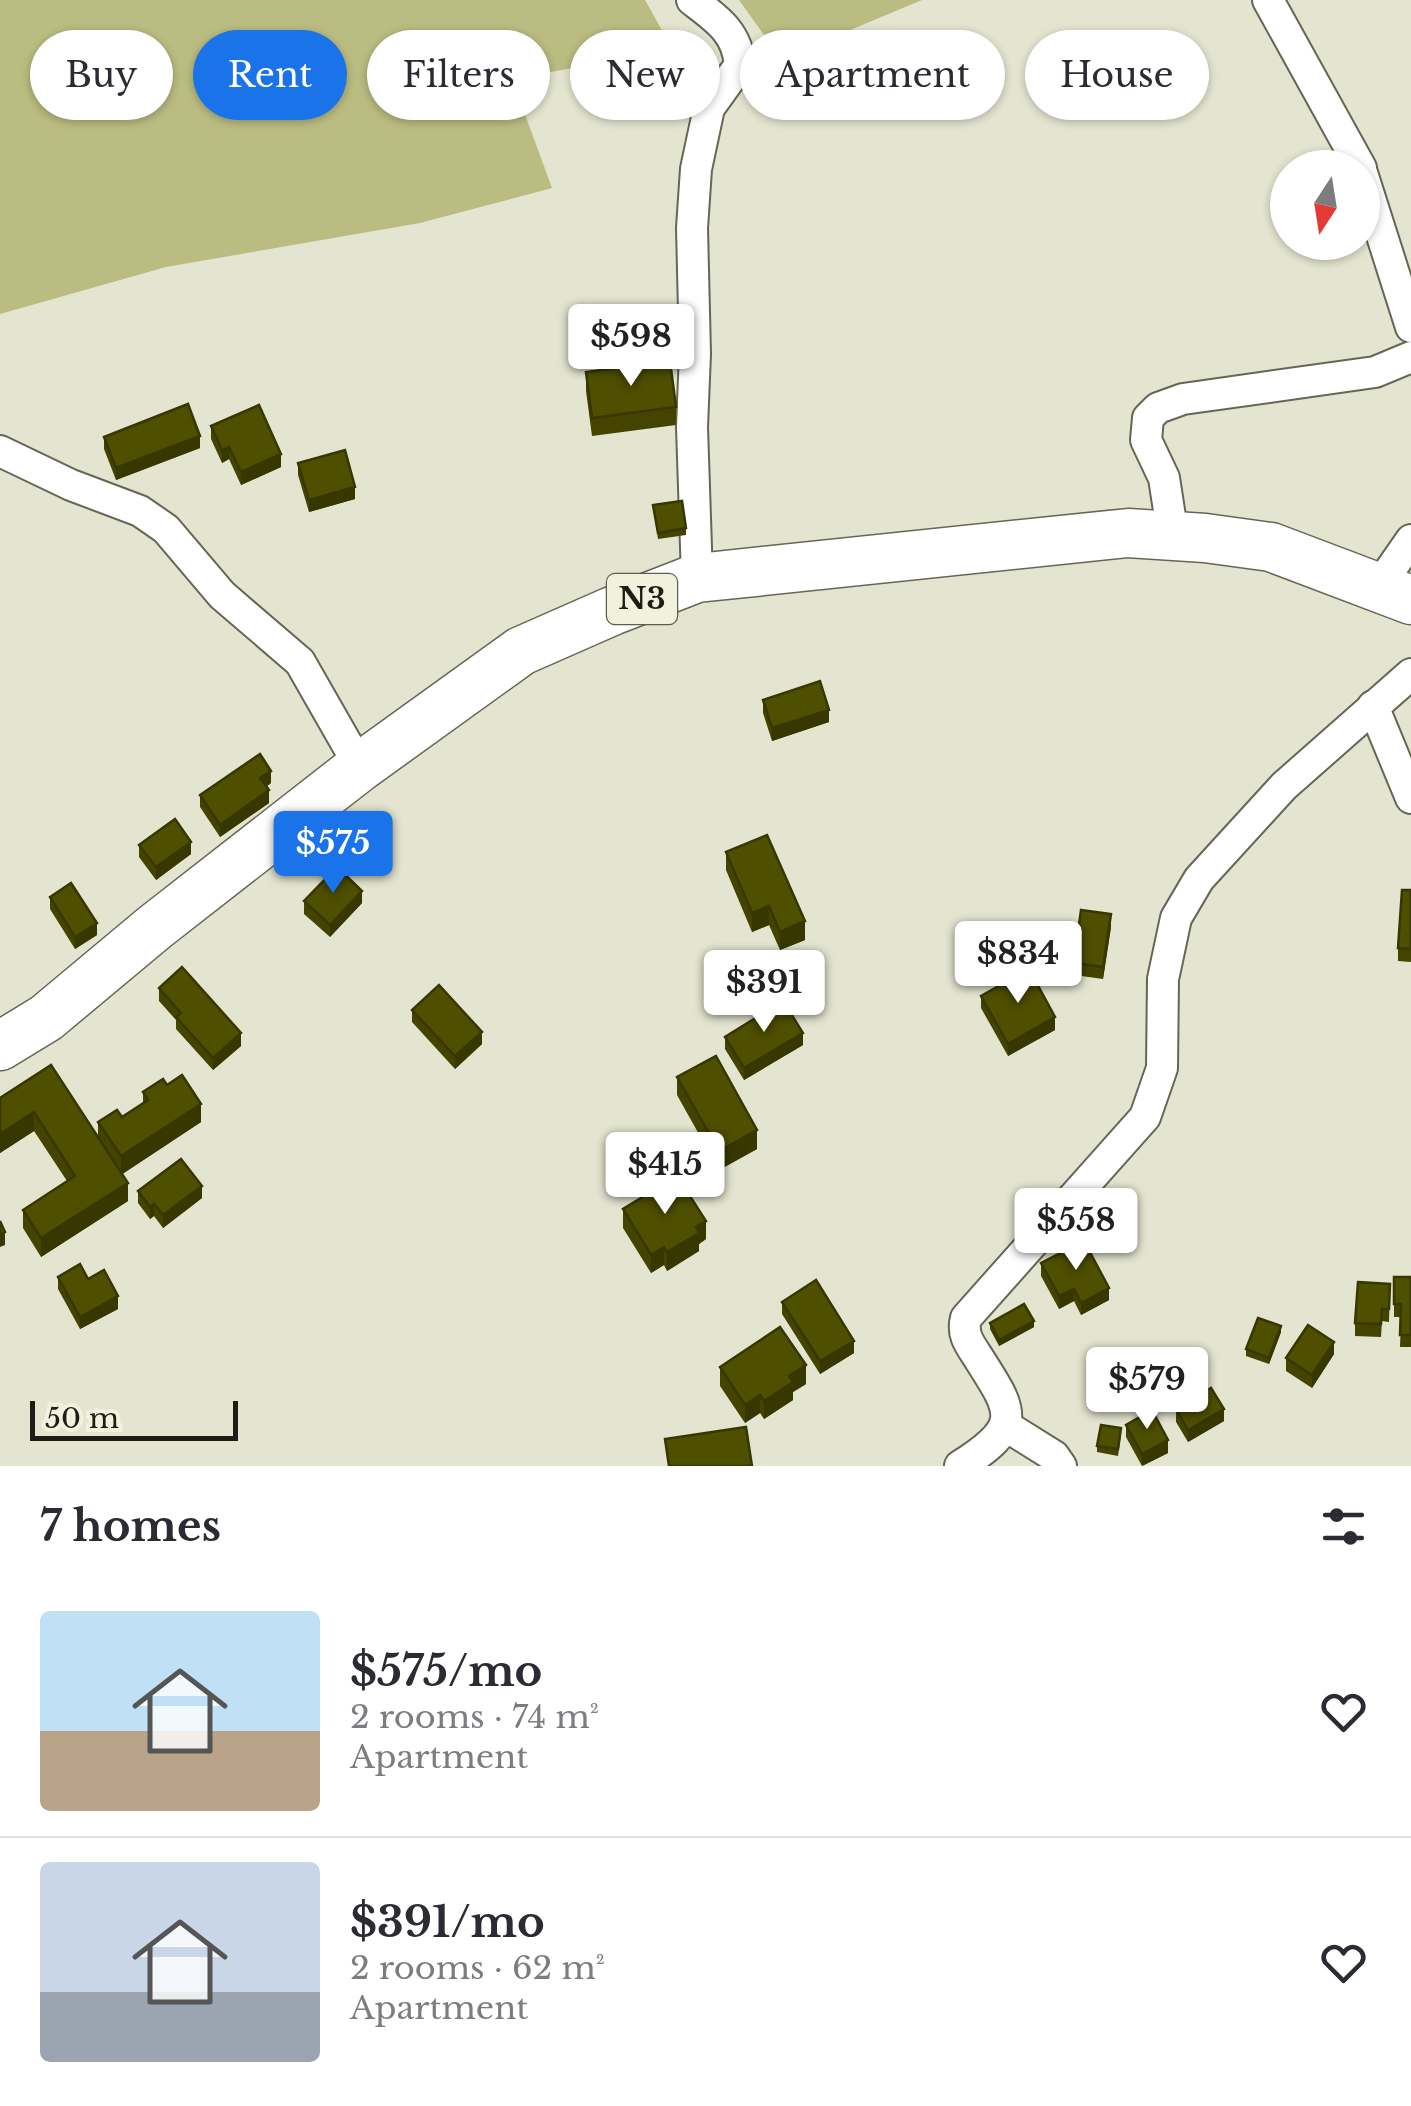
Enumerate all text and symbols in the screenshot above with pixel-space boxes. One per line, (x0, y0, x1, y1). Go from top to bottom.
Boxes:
chip: Buy (30, 30, 173, 120)
chip: Rent (193, 30, 347, 120)
chip: Filters (367, 30, 550, 120)
chip: New (570, 30, 720, 120)
chip: Apartment (740, 30, 1005, 120)
chip: House (1025, 30, 1209, 120)
north arrow (1270, 150, 1380, 260)
map controls (1270, 150, 1380, 260)
pin: $598 (572, 304, 690, 389)
text: $598 (590, 316, 672, 356)
road number: N3 (607, 574, 677, 624)
pin: $575 (274, 811, 392, 896)
text: $575 (296, 823, 370, 863)
pin: $834 (959, 921, 1077, 1006)
text: $834 (977, 933, 1059, 973)
pin: $391 (705, 950, 823, 1035)
text: $391 (726, 962, 802, 1002)
pin: $415 (606, 1132, 724, 1217)
text: $415 (628, 1144, 702, 1184)
pin: $558 (1017, 1188, 1135, 1273)
text: $558 (1036, 1200, 1116, 1240)
pin: $579 (1088, 1347, 1206, 1432)
text: $579 (1108, 1359, 1186, 1399)
scale bar (30, 1396, 238, 1440)
text: 50 m (45, 1401, 119, 1436)
icon: filters (1316, 1499, 1371, 1554)
text: 7 homes (40, 1500, 221, 1552)
text: $575/mo (350, 1645, 542, 1697)
icon: home (120, 1651, 240, 1771)
icon: heart (1316, 1684, 1371, 1739)
text: 2 rooms · 74 m² (350, 1697, 599, 1737)
text: Apartment (350, 1737, 528, 1777)
text: $391/mo (350, 1896, 545, 1948)
icon: home (120, 1902, 240, 2022)
icon: heart (1316, 1935, 1371, 1990)
text: 2 rooms · 62 m² (350, 1948, 605, 1988)
text: Apartment (350, 1988, 528, 2028)

